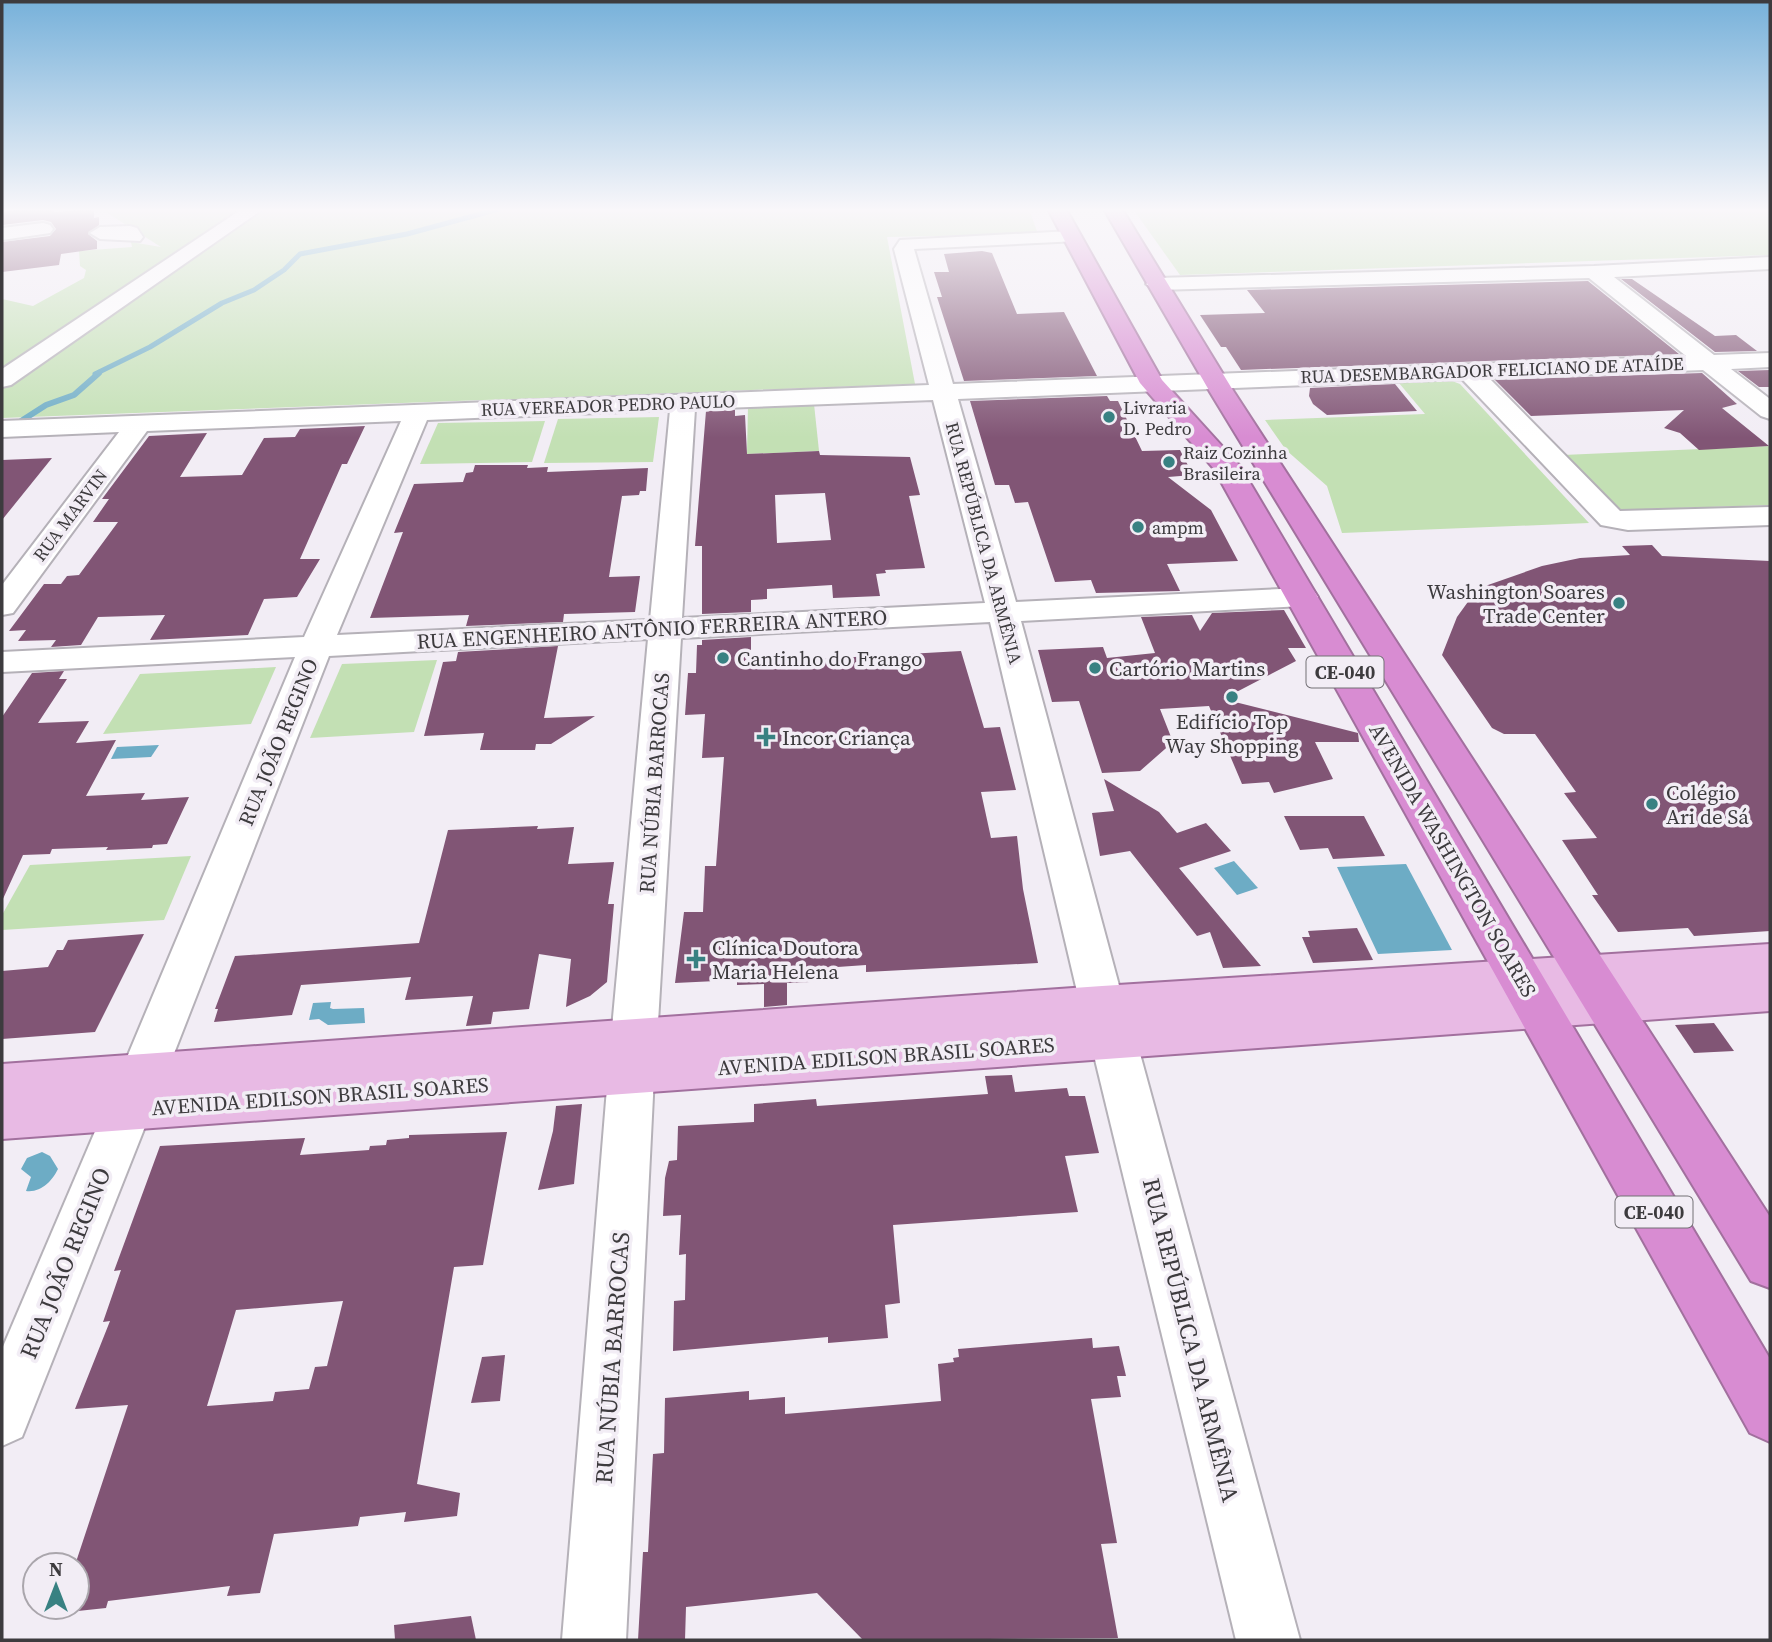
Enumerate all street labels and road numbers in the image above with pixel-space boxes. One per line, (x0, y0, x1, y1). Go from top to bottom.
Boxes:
street label: RUA DESEMBARGADOR FELICIANO DE ATAÍDE (1300, 351, 1684, 389)
street label: RUA VEREADOR PEDRO PAULO (480, 388, 736, 422)
street label: RUA REPÚBLICA DA ARMÊNIA (940, 419, 1028, 667)
street label: RUA MARVIN (27, 464, 113, 566)
street label: RUA ENGENHEIRO ANTÔNIO FERREIRA ANTERO (416, 602, 888, 656)
street label: RUA JOÃO REGINO (231, 654, 325, 830)
road number: CE-040 (1306, 656, 1384, 688)
street label: RUA NÚBIA BARROCAS (632, 672, 676, 894)
street label: AVENIDA WASHINGTON SOARES (1363, 718, 1543, 1002)
street label: AVENIDA EDILSON BRASIL SOARES (716, 1030, 1056, 1082)
street label: AVENIDA EDILSON BRASIL SOARES (150, 1070, 490, 1122)
street label: RUA JOÃO REGINO (12, 1162, 118, 1364)
street label: RUA REPÚBLICA DA ARMÊNIA (1135, 1175, 1247, 1506)
road number: CE-040 (1616, 1196, 1692, 1228)
street label: RUA NÚBIA BARROCAS (587, 1231, 637, 1485)

